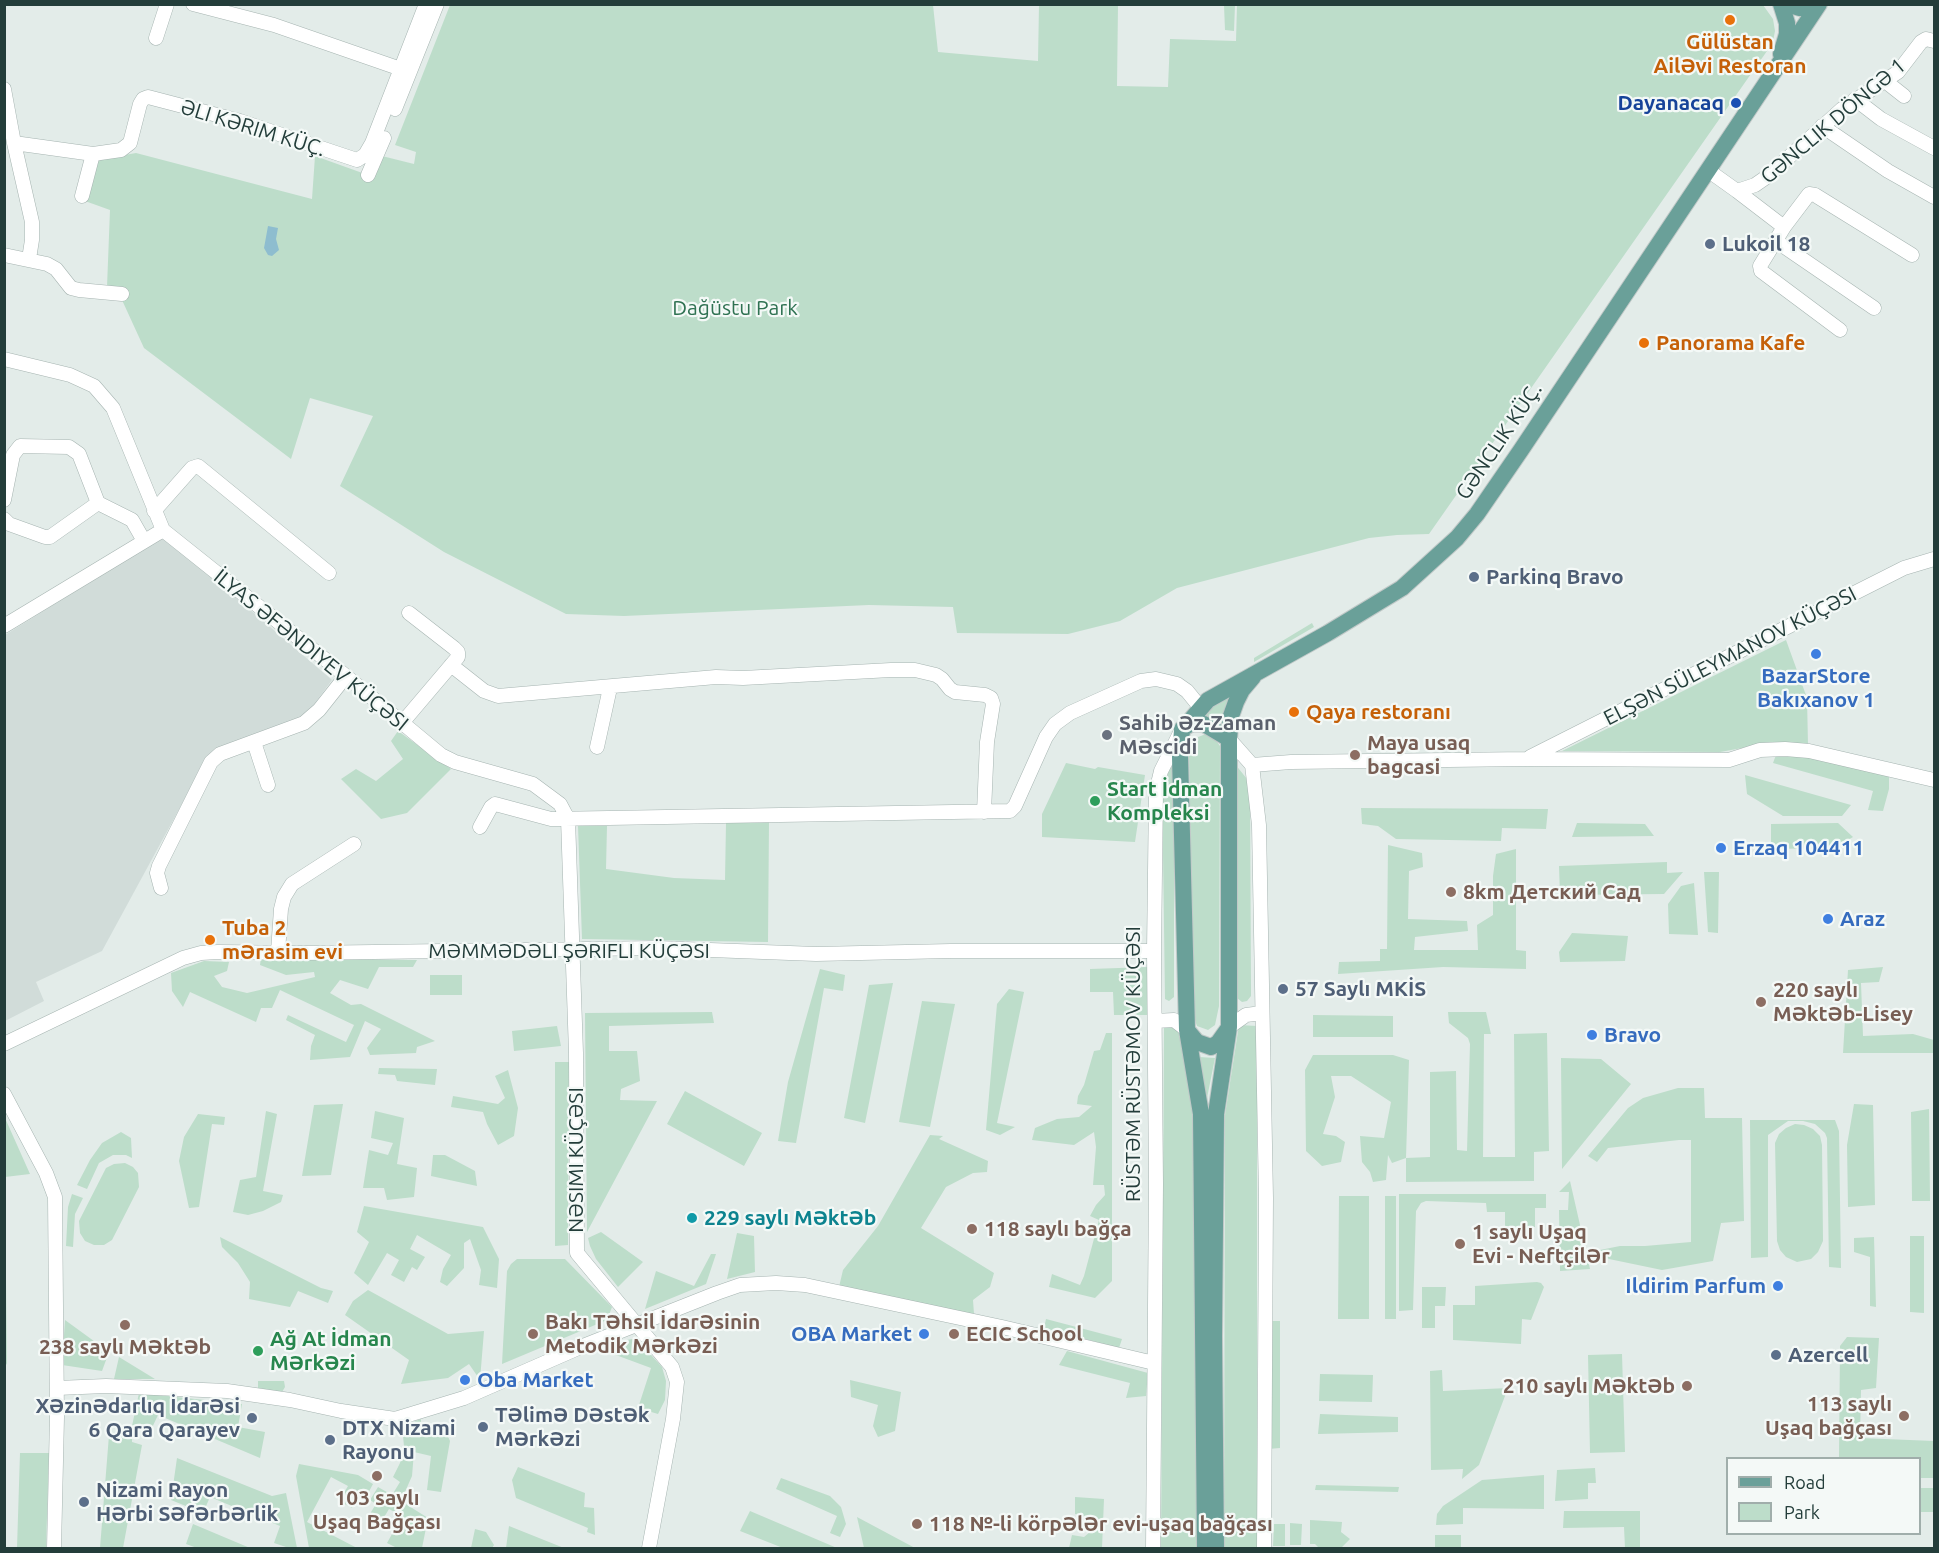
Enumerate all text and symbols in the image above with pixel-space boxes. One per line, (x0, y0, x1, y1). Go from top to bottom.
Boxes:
marker: Gülüstan Ailəvi Restoran (1723, 13, 1737, 27)
place label: Gülüstan Ailəvi Restoran (1653, 29, 1807, 79)
street label: GƏNCLIK DÖNGƏ 1 (1755, 53, 1911, 189)
place label: Dayanacaq (1618, 90, 1724, 116)
street label: ƏLI KƏRIM KÜÇ. (178, 94, 328, 162)
marker: Dayanacaq (1729, 96, 1743, 110)
place label: Lukoil 18 (1722, 231, 1810, 257)
marker: Lukoil 18 (1703, 237, 1717, 251)
park label: Dağüstu Park (672, 295, 798, 321)
place label: Panorama Kafe (1656, 330, 1805, 356)
marker: Panorama Kafe (1637, 336, 1651, 350)
street label: GƏNCLIK KÜÇ. (1451, 378, 1547, 504)
street label: İLYAS ƏFƏNDIYEV KÜÇƏSI (209, 564, 413, 736)
place label: Parkinq Bravo (1486, 564, 1624, 590)
marker: Parkinq Bravo (1467, 570, 1481, 584)
street label: ELŞƏN SÜLEYMANOV KÜÇƏSI (1599, 581, 1861, 731)
marker: BazarStore Bakıxanov 1 (1809, 647, 1823, 661)
place label: BazarStore Bakıxanov 1 (1757, 663, 1875, 713)
place label: Qaya restoranı (1306, 699, 1451, 725)
marker: Qaya restoranı (1287, 705, 1301, 719)
place label: Sahib əz-Zaman Məscidi (1119, 710, 1276, 760)
marker: Sahib əz-Zaman Məscidi (1100, 728, 1114, 742)
place label: Maya usaq bagcasi (1367, 730, 1470, 780)
marker: Maya usaq bagcasi (1348, 748, 1362, 762)
place label: Start İdman Kompleksi (1107, 776, 1222, 826)
marker: Start İdman Kompleksi (1088, 794, 1102, 808)
place label: Erzaq 104411 (1733, 835, 1864, 861)
marker: Erzaq 104411 (1714, 841, 1728, 855)
place label: 8km Детский Сад (1463, 879, 1641, 905)
marker: 8km Детский Сад (1444, 885, 1458, 899)
place label: Araz (1840, 906, 1885, 932)
marker: Araz (1821, 912, 1835, 926)
place label: Tuba 2 mərasim evi (222, 915, 343, 965)
street label: RÜSTƏM RÜSTƏMOV KÜÇƏSI (1120, 926, 1146, 1202)
marker: Tuba 2 mərasim evi (203, 933, 217, 947)
street label: MƏMMƏDƏLI ŞƏRIFLI KÜÇƏSI (428, 938, 710, 964)
place label: 57 Saylı MKİS (1295, 976, 1426, 1002)
place label: 220 saylı Məktəb-Lisey (1773, 977, 1913, 1027)
marker: 57 Saylı MKİS (1276, 982, 1290, 996)
marker: 220 saylı Məktəb-Lisey (1754, 995, 1768, 1009)
place label: Bravo (1604, 1022, 1661, 1048)
marker: Bravo (1585, 1028, 1599, 1042)
street label: NƏSIMI KÜÇƏSI (563, 1087, 589, 1233)
place label: 229 saylı Məktəb (704, 1205, 876, 1231)
marker: 229 saylı Məktəb (685, 1211, 699, 1225)
place label: 118 saylı bağça (984, 1216, 1132, 1242)
place label: 1 saylı Uşaq Evi - Neftçilər (1472, 1219, 1610, 1269)
marker: 118 saylı bağça (965, 1222, 979, 1236)
marker: 1 saylı Uşaq Evi - Neftçilər (1453, 1237, 1467, 1251)
place label: Ildirim Parfum (1625, 1273, 1766, 1299)
marker: Ildirim Parfum (1771, 1279, 1785, 1293)
place label: Bakı Təhsil İdarəsinin Metodik Mərkəzi (545, 1309, 760, 1359)
marker: 238 saylı Məktəb (118, 1318, 132, 1332)
place label: OBA Market (791, 1321, 912, 1347)
place label: ECIC School (966, 1321, 1083, 1347)
place label: Ağ At İdman Mərkəzi (270, 1326, 391, 1376)
marker: Bakı Təhsil İdarəsinin Metodik Mərkəzi (526, 1327, 540, 1341)
marker: OBA Market (917, 1327, 931, 1341)
marker: ECIC School (947, 1327, 961, 1341)
place label: 238 saylı Məktəb (39, 1334, 211, 1360)
place label: Azercell (1788, 1342, 1868, 1368)
marker: Ağ At İdman Mərkəzi (251, 1344, 265, 1358)
marker: Azercell (1769, 1348, 1783, 1362)
place label: Oba Market (477, 1367, 593, 1393)
marker: Oba Market (458, 1373, 472, 1387)
place label: 210 saylı Məktəb (1503, 1373, 1675, 1399)
marker: 210 saylı Məktəb (1680, 1379, 1694, 1393)
place label: 113 saylı Uşaq bağçası (1765, 1391, 1892, 1441)
place label: Xəzinədarlıq İdarəsi 6 Qara Qarayev (35, 1393, 240, 1443)
place label: Təlimə Dəstək Mərkəzi (495, 1402, 650, 1452)
marker: 113 saylı Uşaq bağçası (1897, 1409, 1911, 1423)
marker: Xəzinədarlıq İdarəsi 6 Qara Qarayev (245, 1411, 259, 1425)
place label: DTX Nizami Rayonu (342, 1415, 456, 1465)
marker: Təlimə Dəstək Mərkəzi (476, 1420, 490, 1434)
marker: DTX Nizami Rayonu (323, 1433, 337, 1447)
legend (1726, 1457, 1921, 1535)
marker: 103 saylı Uşaq Bağçası (370, 1469, 384, 1483)
text: Road (1784, 1472, 1826, 1492)
place label: Nizami Rayon Hərbi Səfərbərlik (96, 1477, 278, 1527)
place label: 103 saylı Uşaq Bağçası (313, 1485, 441, 1535)
marker: Nizami Rayon Hərbi Səfərbərlik (77, 1495, 91, 1509)
text: Park (1784, 1502, 1820, 1522)
place label: 118 №-li körpələr evi-uşaq bağçası (929, 1511, 1273, 1537)
marker: 118 №-li körpələr evi-uşaq bağçası (910, 1517, 924, 1531)

